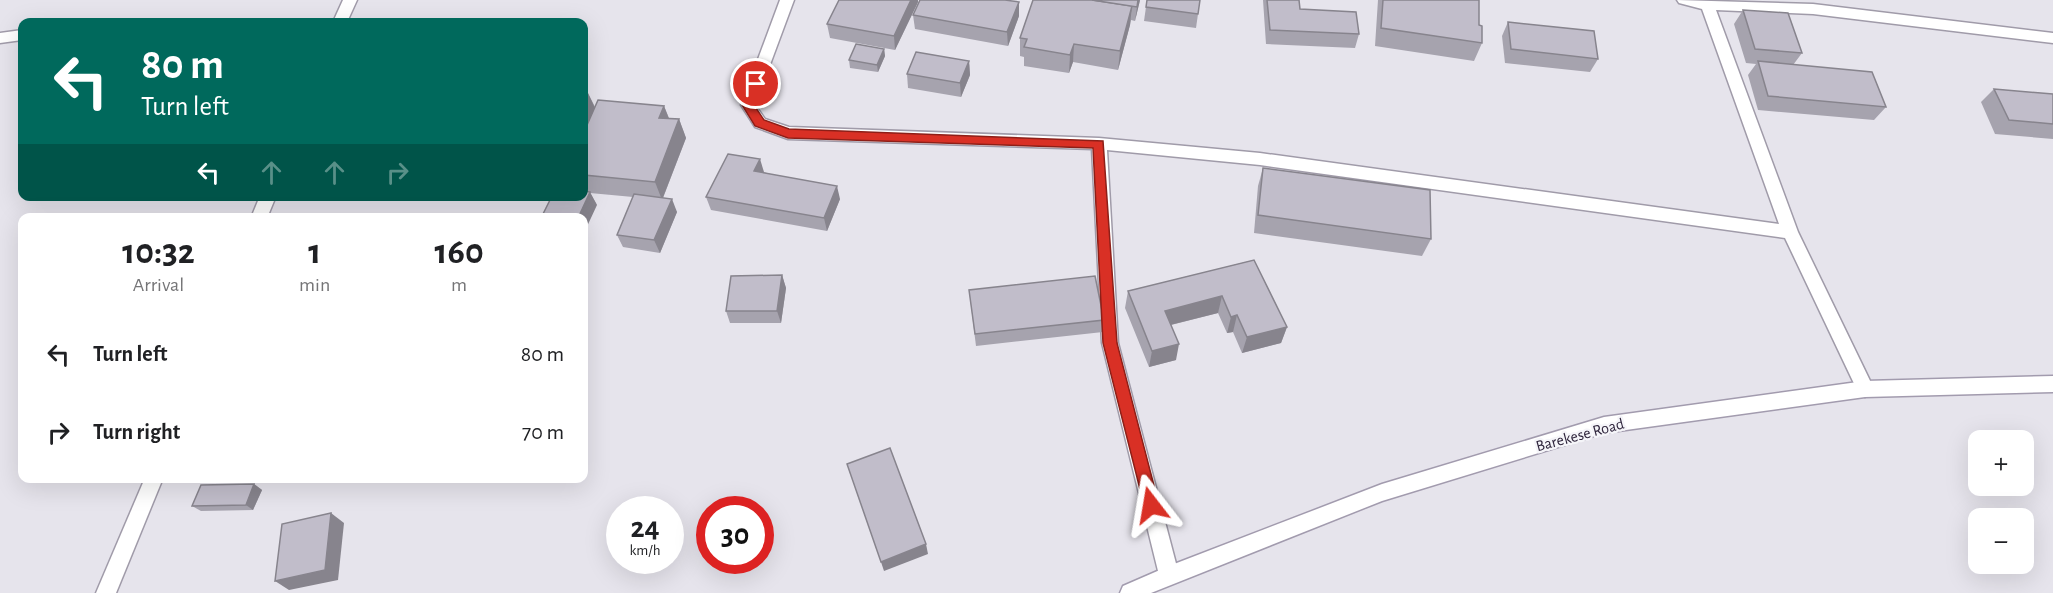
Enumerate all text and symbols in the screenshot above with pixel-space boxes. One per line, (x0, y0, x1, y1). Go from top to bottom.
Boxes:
icon: left (42, 42, 120, 120)
text: 80 m (141, 44, 224, 86)
pin (730, 58, 781, 109)
icon: arrive (739, 67, 772, 100)
text: Turn left (141, 93, 229, 120)
icon: left (192, 156, 225, 189)
icon: ahead (255, 156, 288, 189)
icon: ahead (318, 156, 351, 189)
icon: right (381, 156, 414, 189)
text: 10:32 (122, 234, 195, 270)
text: 1 (308, 234, 321, 270)
text: 160 (435, 234, 484, 270)
text: Arrival (133, 275, 184, 295)
text: min (299, 275, 330, 295)
text: m (451, 275, 467, 295)
icon: left (42, 338, 75, 371)
text: Turn left (93, 343, 167, 365)
text: 80 m (521, 343, 564, 365)
icon: right (42, 416, 75, 449)
street label: Barekese Road (1534, 416, 1626, 454)
text: Turn right (93, 421, 180, 443)
text: 70 m (522, 421, 564, 443)
map controls (1968, 430, 2034, 574)
button: + (1968, 430, 2034, 496)
position arrow (1119, 473, 1183, 537)
speed limit sign: 30 (696, 496, 774, 574)
button: − (1968, 508, 2034, 574)
text: 24 (630, 513, 660, 543)
text: km/h (630, 543, 660, 558)

